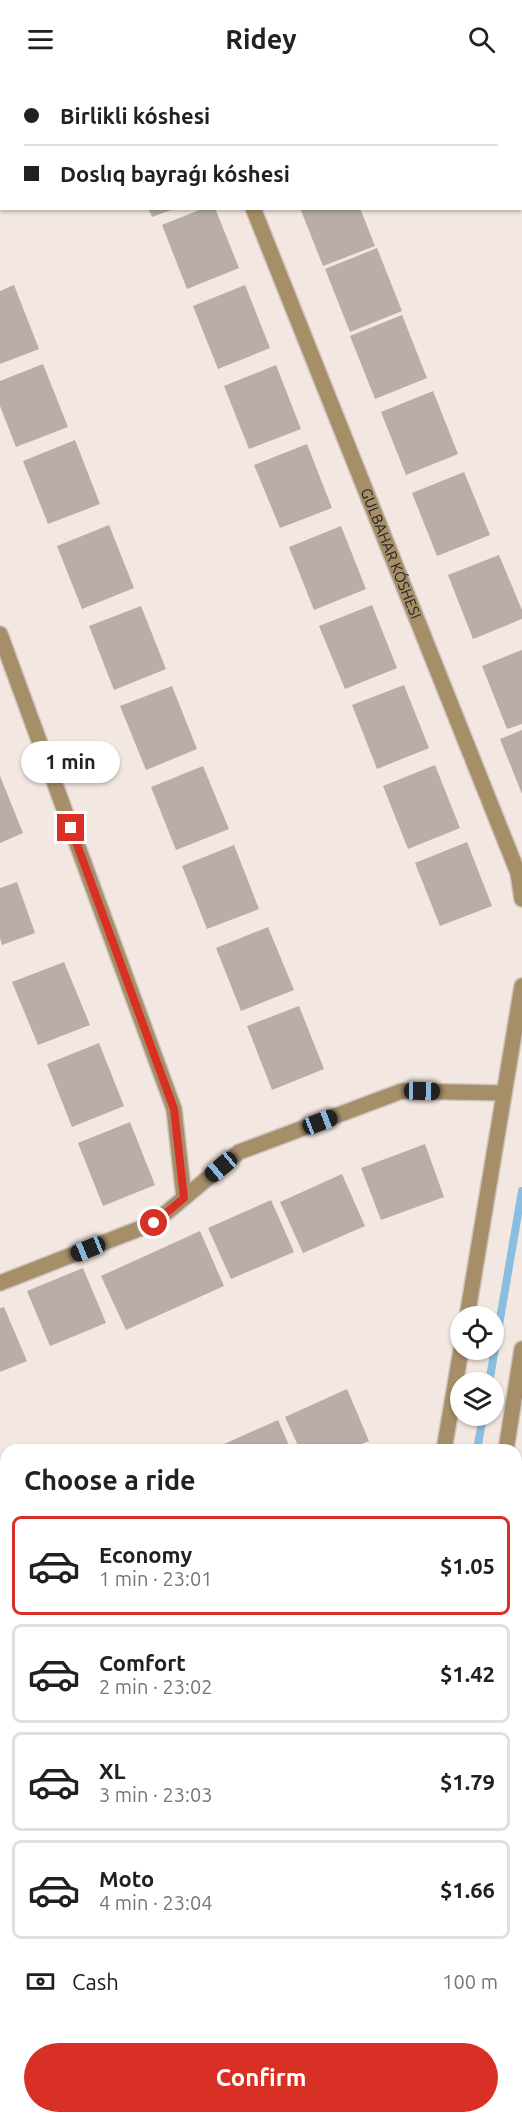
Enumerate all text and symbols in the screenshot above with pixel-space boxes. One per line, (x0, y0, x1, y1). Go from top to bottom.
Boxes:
icon: menu (24, 23, 57, 56)
icon: search (465, 23, 498, 56)
text: Ridey (225, 24, 297, 54)
text: Birlikli kóshesi (60, 103, 210, 128)
text: Doslıq bayraǵı kóshesi (60, 161, 290, 186)
street label: GULBAHAR KÓSHESI (358, 486, 425, 621)
callout: 1 min (22, 741, 121, 783)
text: 1 min (45, 750, 96, 773)
route end (57, 814, 84, 841)
car (404, 1082, 440, 1100)
car (300, 1107, 340, 1137)
car (201, 1149, 241, 1185)
route start (140, 1209, 167, 1236)
car (68, 1234, 108, 1264)
map controls (450, 1306, 504, 1426)
button: locate (450, 1306, 504, 1360)
button: layers (450, 1372, 504, 1426)
text: Choose a ride (24, 1465, 196, 1495)
icon: car (27, 1539, 81, 1593)
text: Economy (99, 1542, 192, 1567)
text: $1.05 (440, 1553, 495, 1578)
text: 1 min · 23:01 (99, 1567, 213, 1590)
icon: car (27, 1647, 81, 1701)
text: Comfort (99, 1650, 186, 1675)
text: $1.42 (440, 1661, 495, 1686)
text: 2 min · 23:02 (99, 1675, 213, 1698)
icon: car (27, 1755, 81, 1809)
text: XL (99, 1758, 126, 1783)
text: $1.79 (440, 1769, 495, 1794)
text: 3 min · 23:03 (99, 1783, 213, 1806)
icon: car (27, 1863, 81, 1917)
text: Moto (99, 1866, 154, 1891)
text: $1.66 (440, 1877, 495, 1902)
text: 4 min · 23:04 (99, 1891, 213, 1914)
icon: cash (24, 1965, 57, 1998)
text: Cash (72, 1969, 119, 1994)
text: 100 m (442, 1970, 498, 1993)
button: Confirm (24, 2043, 498, 2112)

